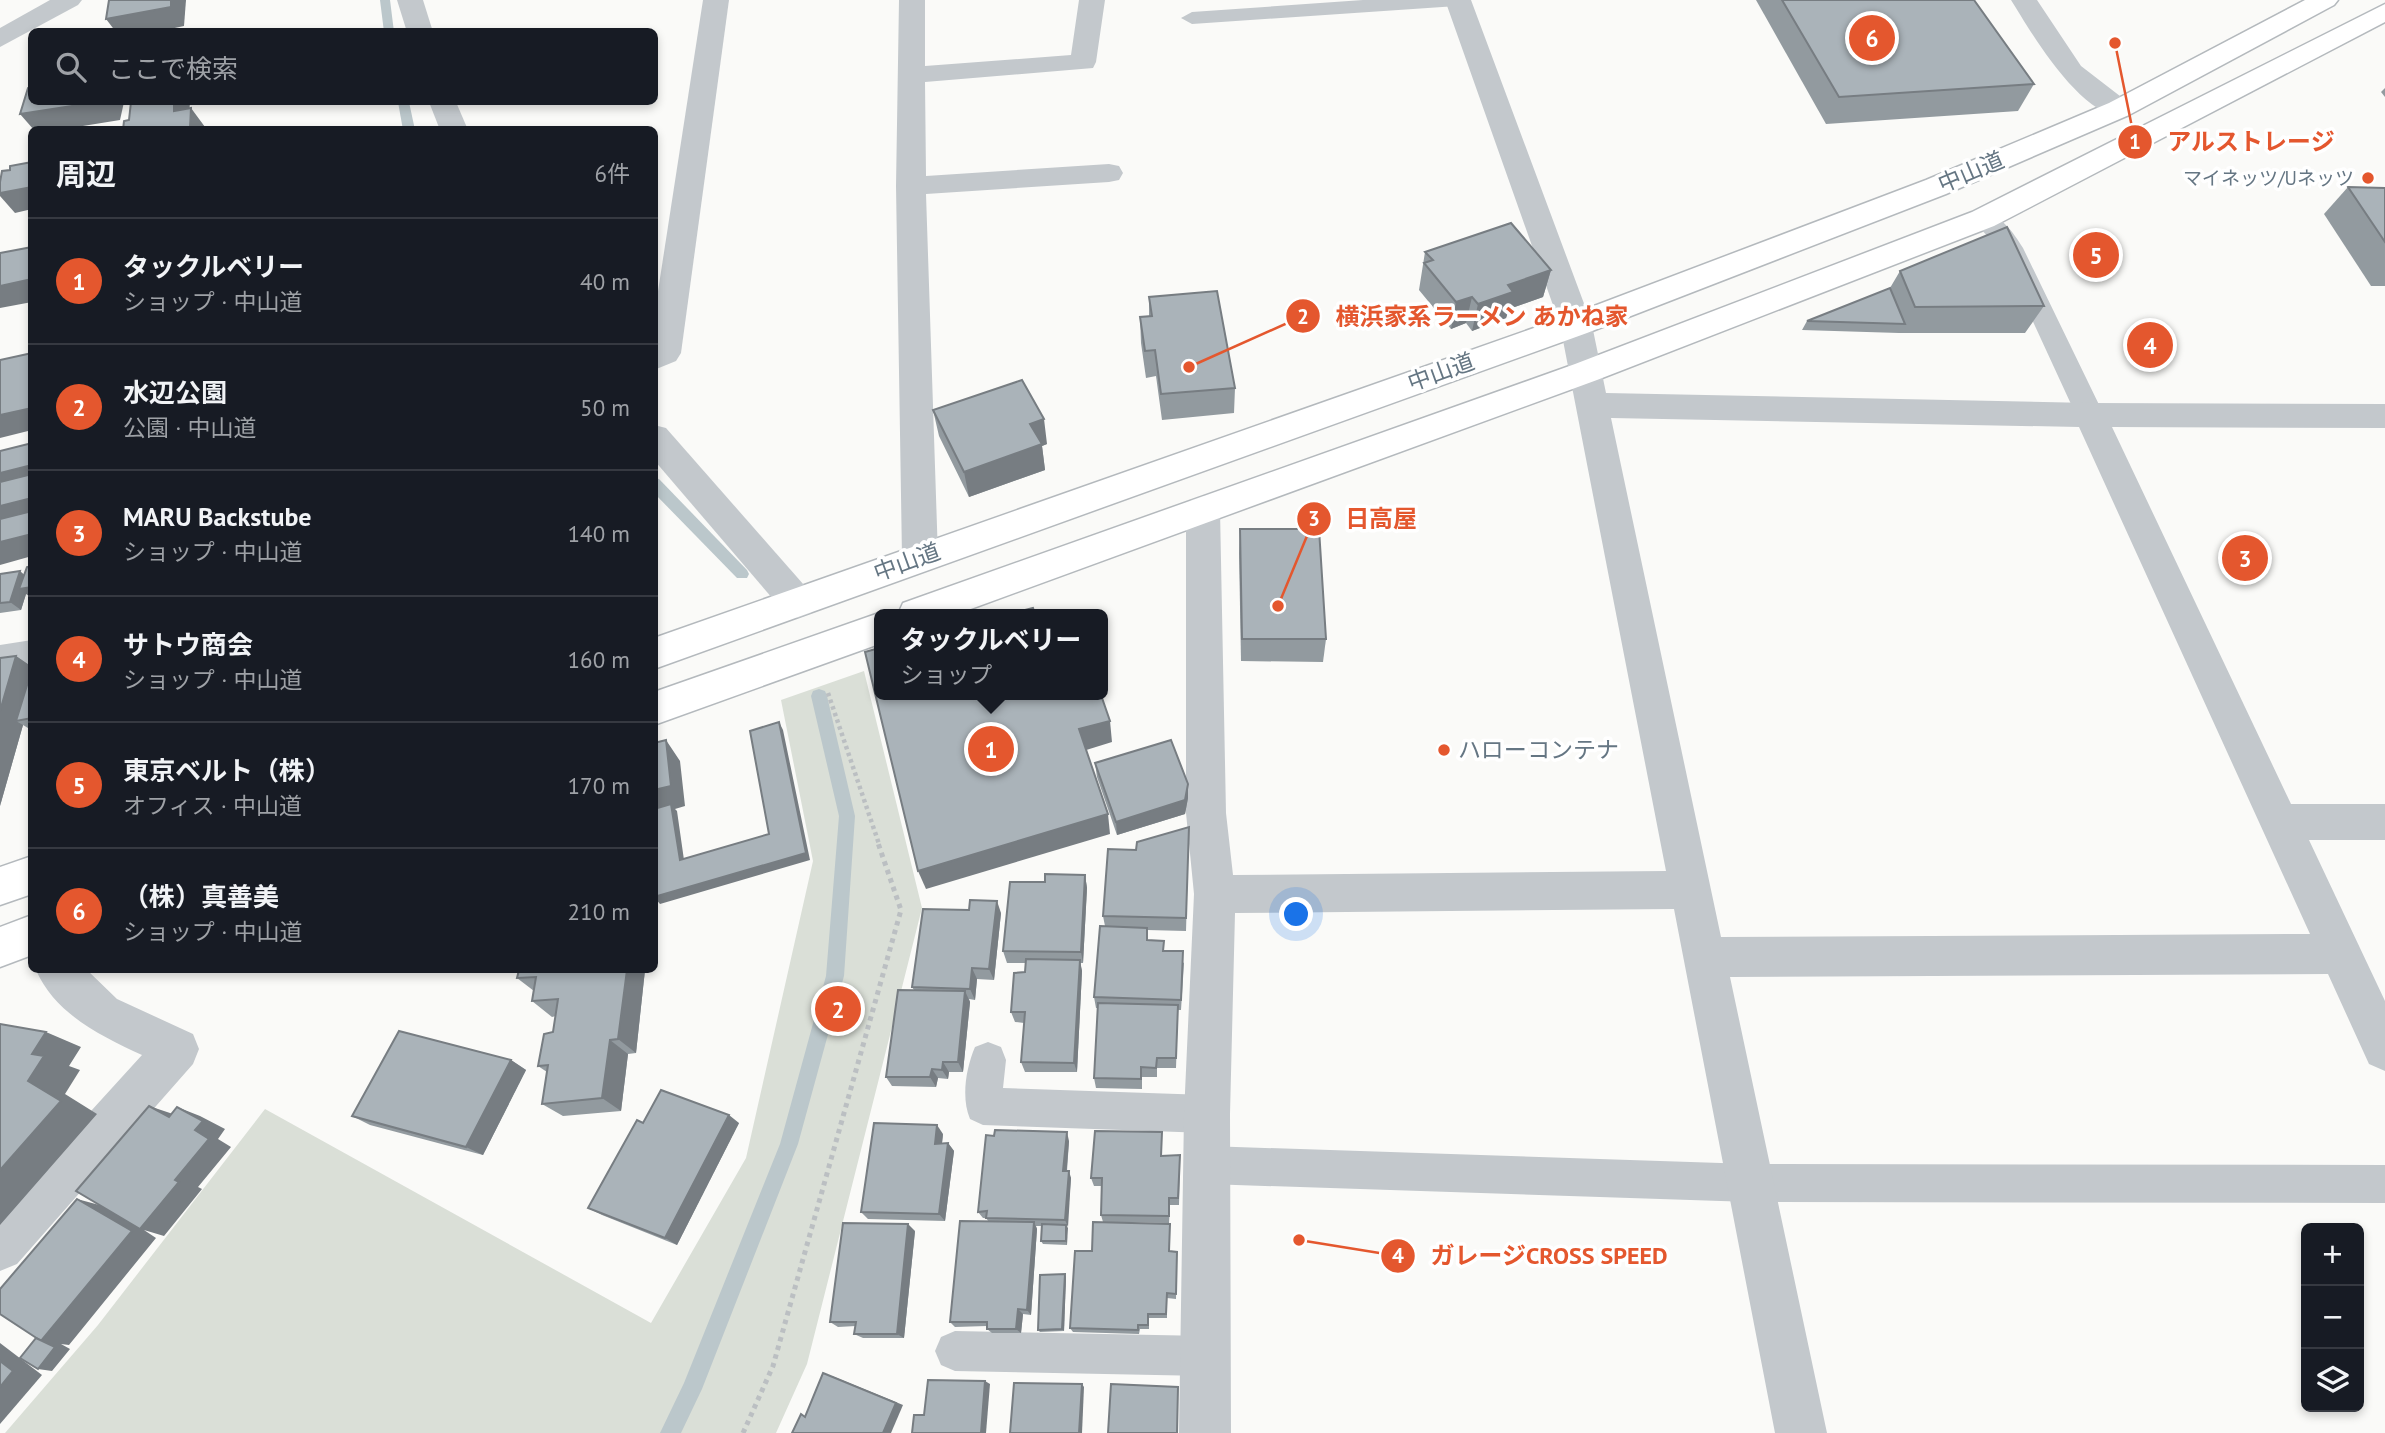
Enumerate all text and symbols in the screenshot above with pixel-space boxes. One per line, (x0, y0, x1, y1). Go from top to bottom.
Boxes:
pin: 6 (1849, 12, 1895, 64)
search box (28, 28, 658, 105)
icon: search (52, 48, 90, 86)
text: ここで検索 (108, 52, 238, 85)
callout: アルストレージ (2118, 120, 2349, 165)
text: アルストレージ (2167, 126, 2335, 157)
text: 1 (2129, 128, 2141, 155)
street label: 中山道 (1933, 145, 2008, 198)
text: 周辺 (56, 154, 116, 193)
text: 6件 (594, 159, 630, 188)
place label: マイネッツ/Uネッツ (2183, 166, 2354, 190)
marker: マイネッツ/Uネッツ (2360, 170, 2376, 186)
pin: 5 (2073, 229, 2119, 281)
text: タックルベリー (123, 250, 304, 283)
text: 1 (72, 267, 86, 296)
text: 40 m (580, 267, 630, 296)
text: ショップ · 中山道 (123, 287, 302, 316)
callout: 横浜家系ラーメン あかね家 (1286, 294, 1643, 339)
text: 横浜家系ラーメン あかね家 (1335, 301, 1629, 332)
text: 2 (1297, 303, 1309, 330)
pin: 4 (2127, 319, 2173, 371)
street label: 中山道 (1403, 346, 1478, 397)
text: 水辺公園 (123, 376, 227, 409)
text: 2 (72, 393, 86, 422)
text: 50 m (580, 393, 630, 422)
text: 公園 · 中山道 (123, 413, 256, 442)
callout: 日高屋 (1296, 496, 1431, 541)
text: MARU Backstube (123, 500, 312, 533)
text: 日高屋 (1345, 503, 1417, 534)
text: 3 (1308, 505, 1320, 532)
text: 3 (72, 519, 86, 548)
text: 140 m (568, 519, 630, 548)
pin: 3 (2222, 532, 2268, 584)
street label: 中山道 (869, 536, 944, 587)
text: ショップ · 中山道 (123, 537, 302, 566)
popup (874, 609, 1108, 700)
text: タックルベリー (900, 623, 1082, 656)
text: サトウ商会 (123, 628, 253, 661)
text: 4 (72, 645, 86, 674)
text: 160 m (568, 645, 630, 674)
text: ショップ (900, 660, 992, 689)
text: ショップ · 中山道 (123, 665, 302, 694)
pin: 1 (968, 723, 1014, 775)
place label: ハローコンテナ (1458, 735, 1619, 764)
marker: ハローコンテナ (1436, 742, 1452, 758)
text: 東京ベルト（株） (123, 754, 331, 787)
text: 5 (72, 771, 86, 800)
text: 170 m (568, 771, 630, 800)
text: オフィス · 中山道 (123, 791, 302, 820)
text: （株）真善美 (123, 880, 279, 913)
text: 6 (72, 897, 86, 926)
text: 210 m (568, 897, 630, 926)
your location (1279, 897, 1313, 931)
text: ショップ · 中山道 (123, 917, 302, 946)
pin: 2 (815, 983, 861, 1035)
map controls (2301, 1223, 2364, 1412)
button: + (2301, 1223, 2364, 1286)
callout: ガレージCROSS SPEED (1381, 1233, 1682, 1278)
text: ガレージCROSS SPEED (1430, 1240, 1668, 1271)
text: 4 (1392, 1242, 1404, 1269)
button: − (2301, 1286, 2364, 1349)
button: layers (2301, 1349, 2364, 1412)

